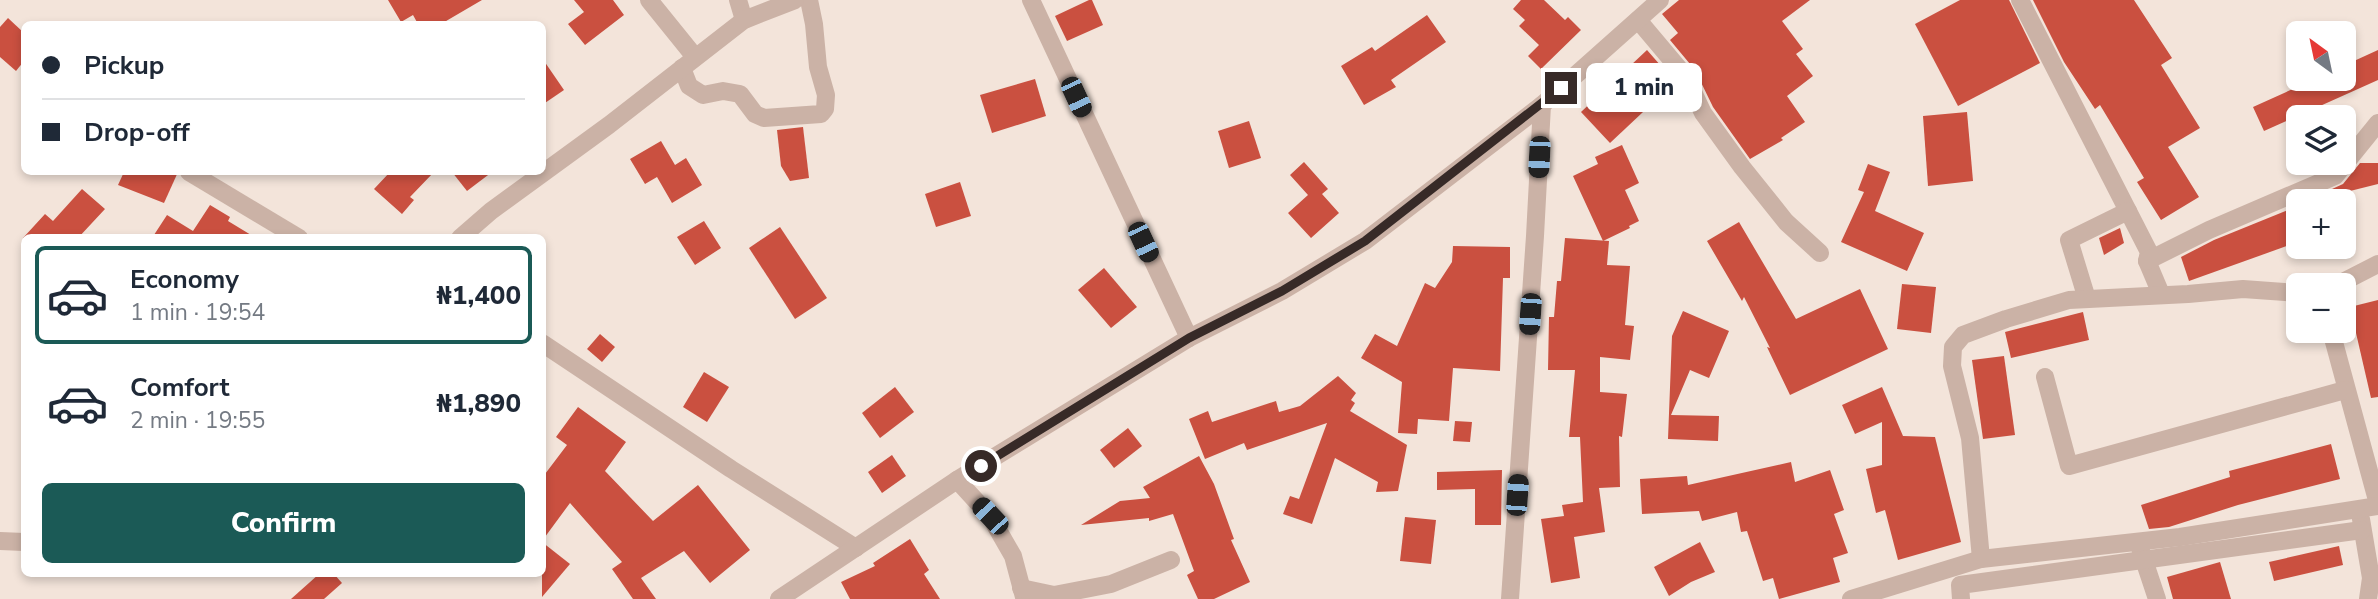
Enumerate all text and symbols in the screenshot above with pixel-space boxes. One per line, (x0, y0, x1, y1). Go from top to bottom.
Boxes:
north arrow (2286, 21, 2356, 91)
map controls (2286, 21, 2356, 343)
text: Pickup (84, 48, 164, 83)
callout: 1 min (1586, 64, 1701, 112)
route end (1545, 72, 1577, 104)
text: 1 min (1614, 72, 1674, 103)
car (1058, 74, 1095, 120)
button: layers (2286, 105, 2356, 175)
text: Drop-off (84, 115, 190, 150)
car (1528, 135, 1551, 179)
button: + (2286, 189, 2356, 259)
car (1125, 219, 1162, 265)
text: Economy (130, 262, 239, 297)
icon: car (46, 264, 109, 327)
button: − (2286, 273, 2356, 343)
text: ₦1,400 (436, 278, 521, 313)
car (1519, 292, 1542, 336)
text: 1 min · 19:54 (130, 297, 265, 328)
text: Comfort (130, 370, 230, 405)
icon: car (46, 372, 109, 435)
text: ₦1,890 (436, 386, 521, 421)
text: 2 min · 19:55 (130, 405, 265, 436)
route start (965, 450, 997, 482)
car (1506, 473, 1529, 517)
button: Confirm (42, 483, 525, 563)
car (968, 493, 1013, 539)

